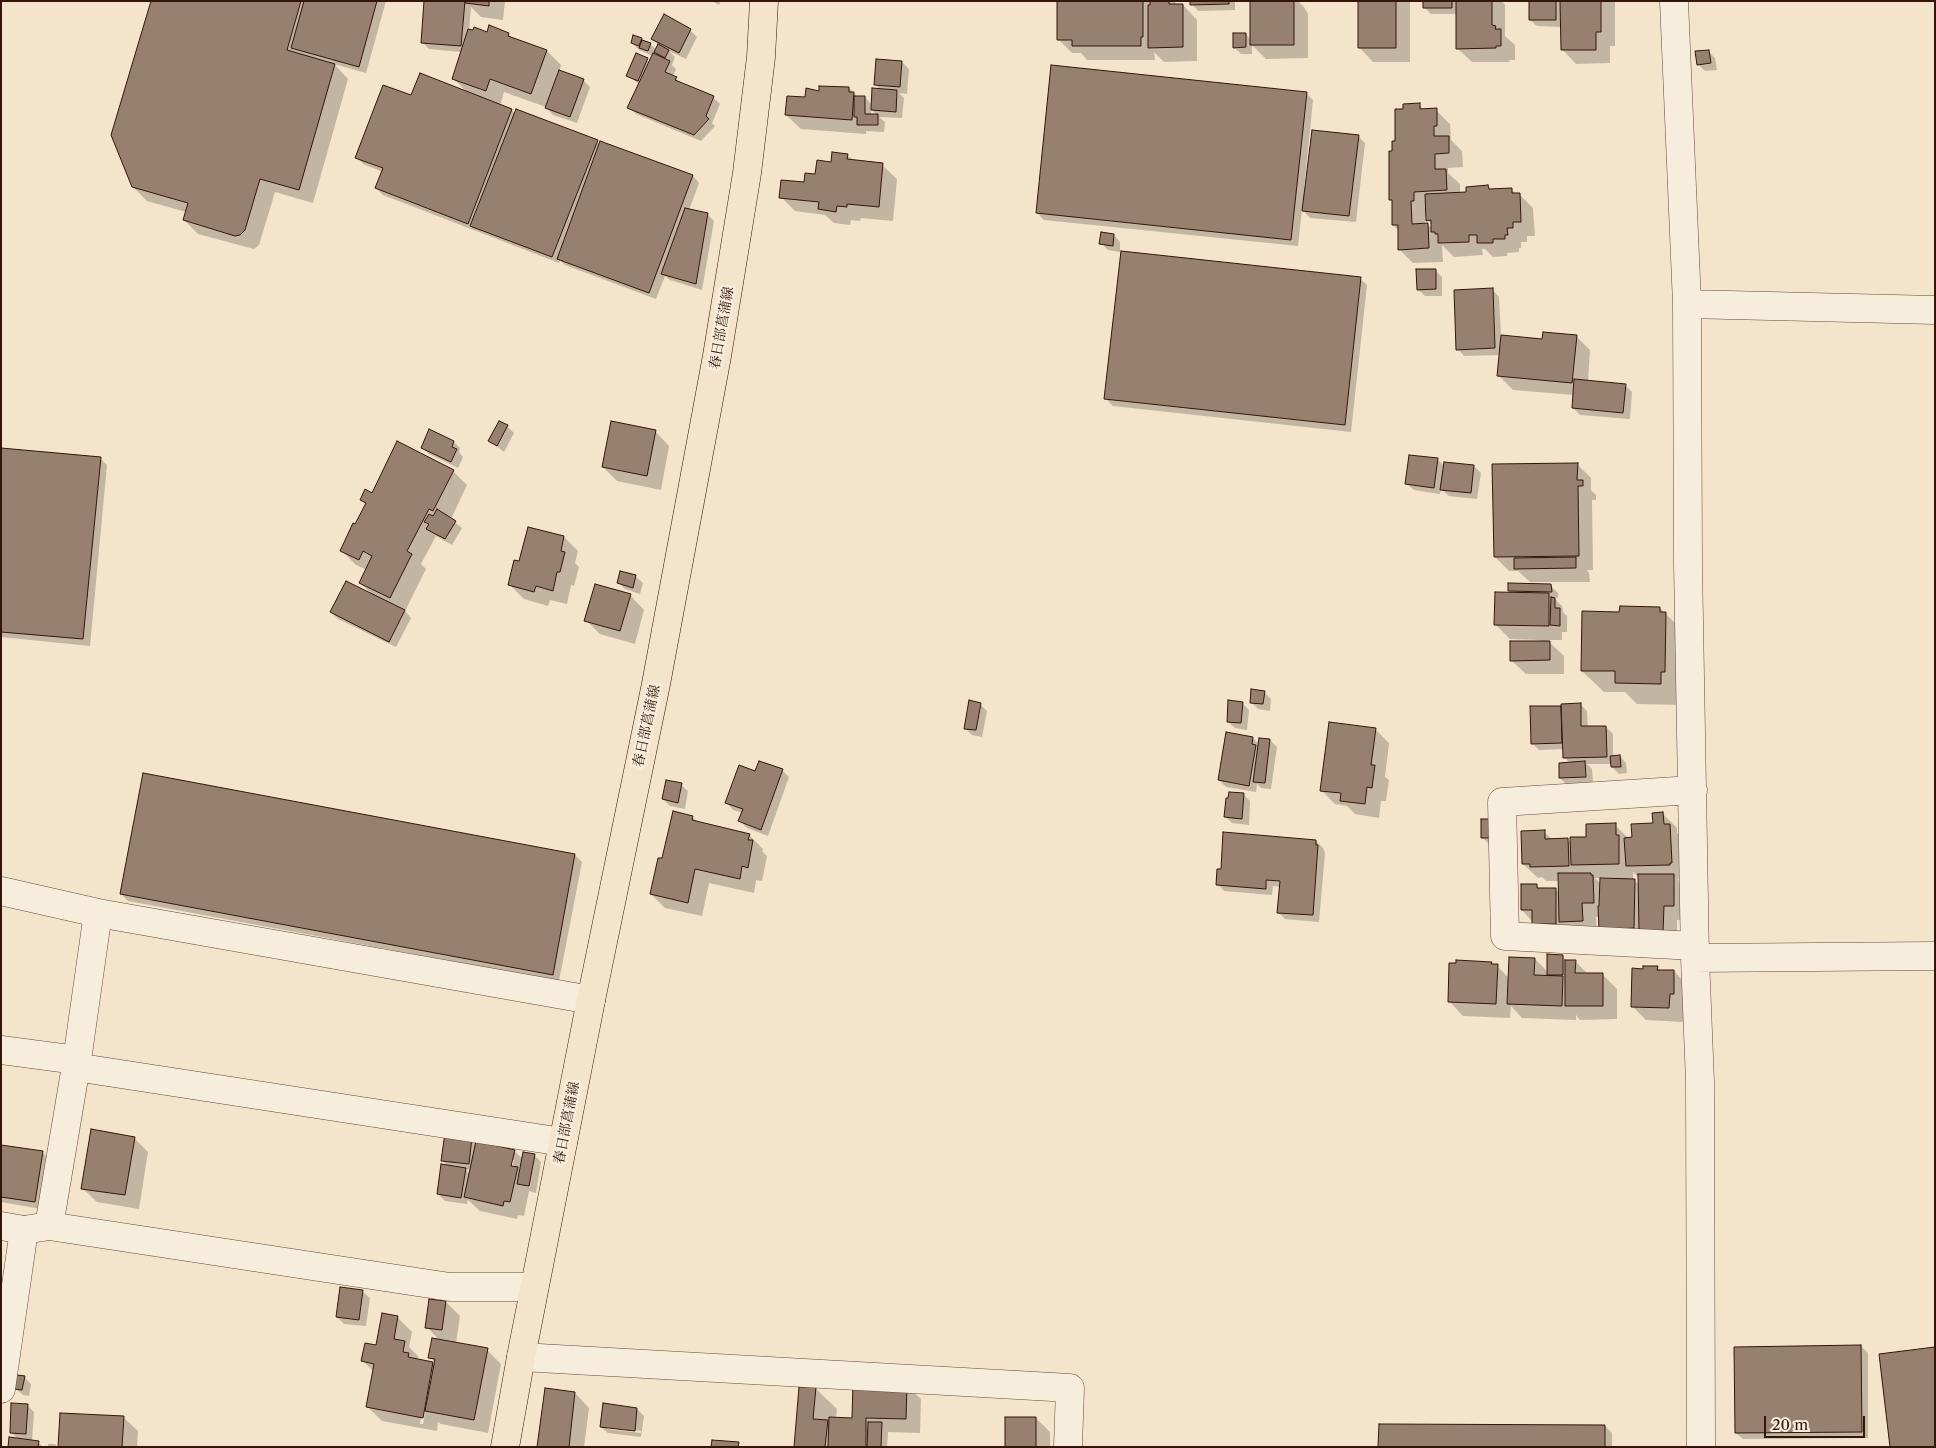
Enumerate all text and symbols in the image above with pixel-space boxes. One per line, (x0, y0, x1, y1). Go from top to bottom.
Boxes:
street label: 春日部菖蒲線 (706, 285, 738, 371)
street label: 春日部菖蒲線 (630, 683, 664, 769)
street label: 春日部菖蒲線 (551, 1080, 583, 1166)
scale bar (1766, 1406, 1867, 1438)
text: 20 m (1772, 1415, 1808, 1434)

